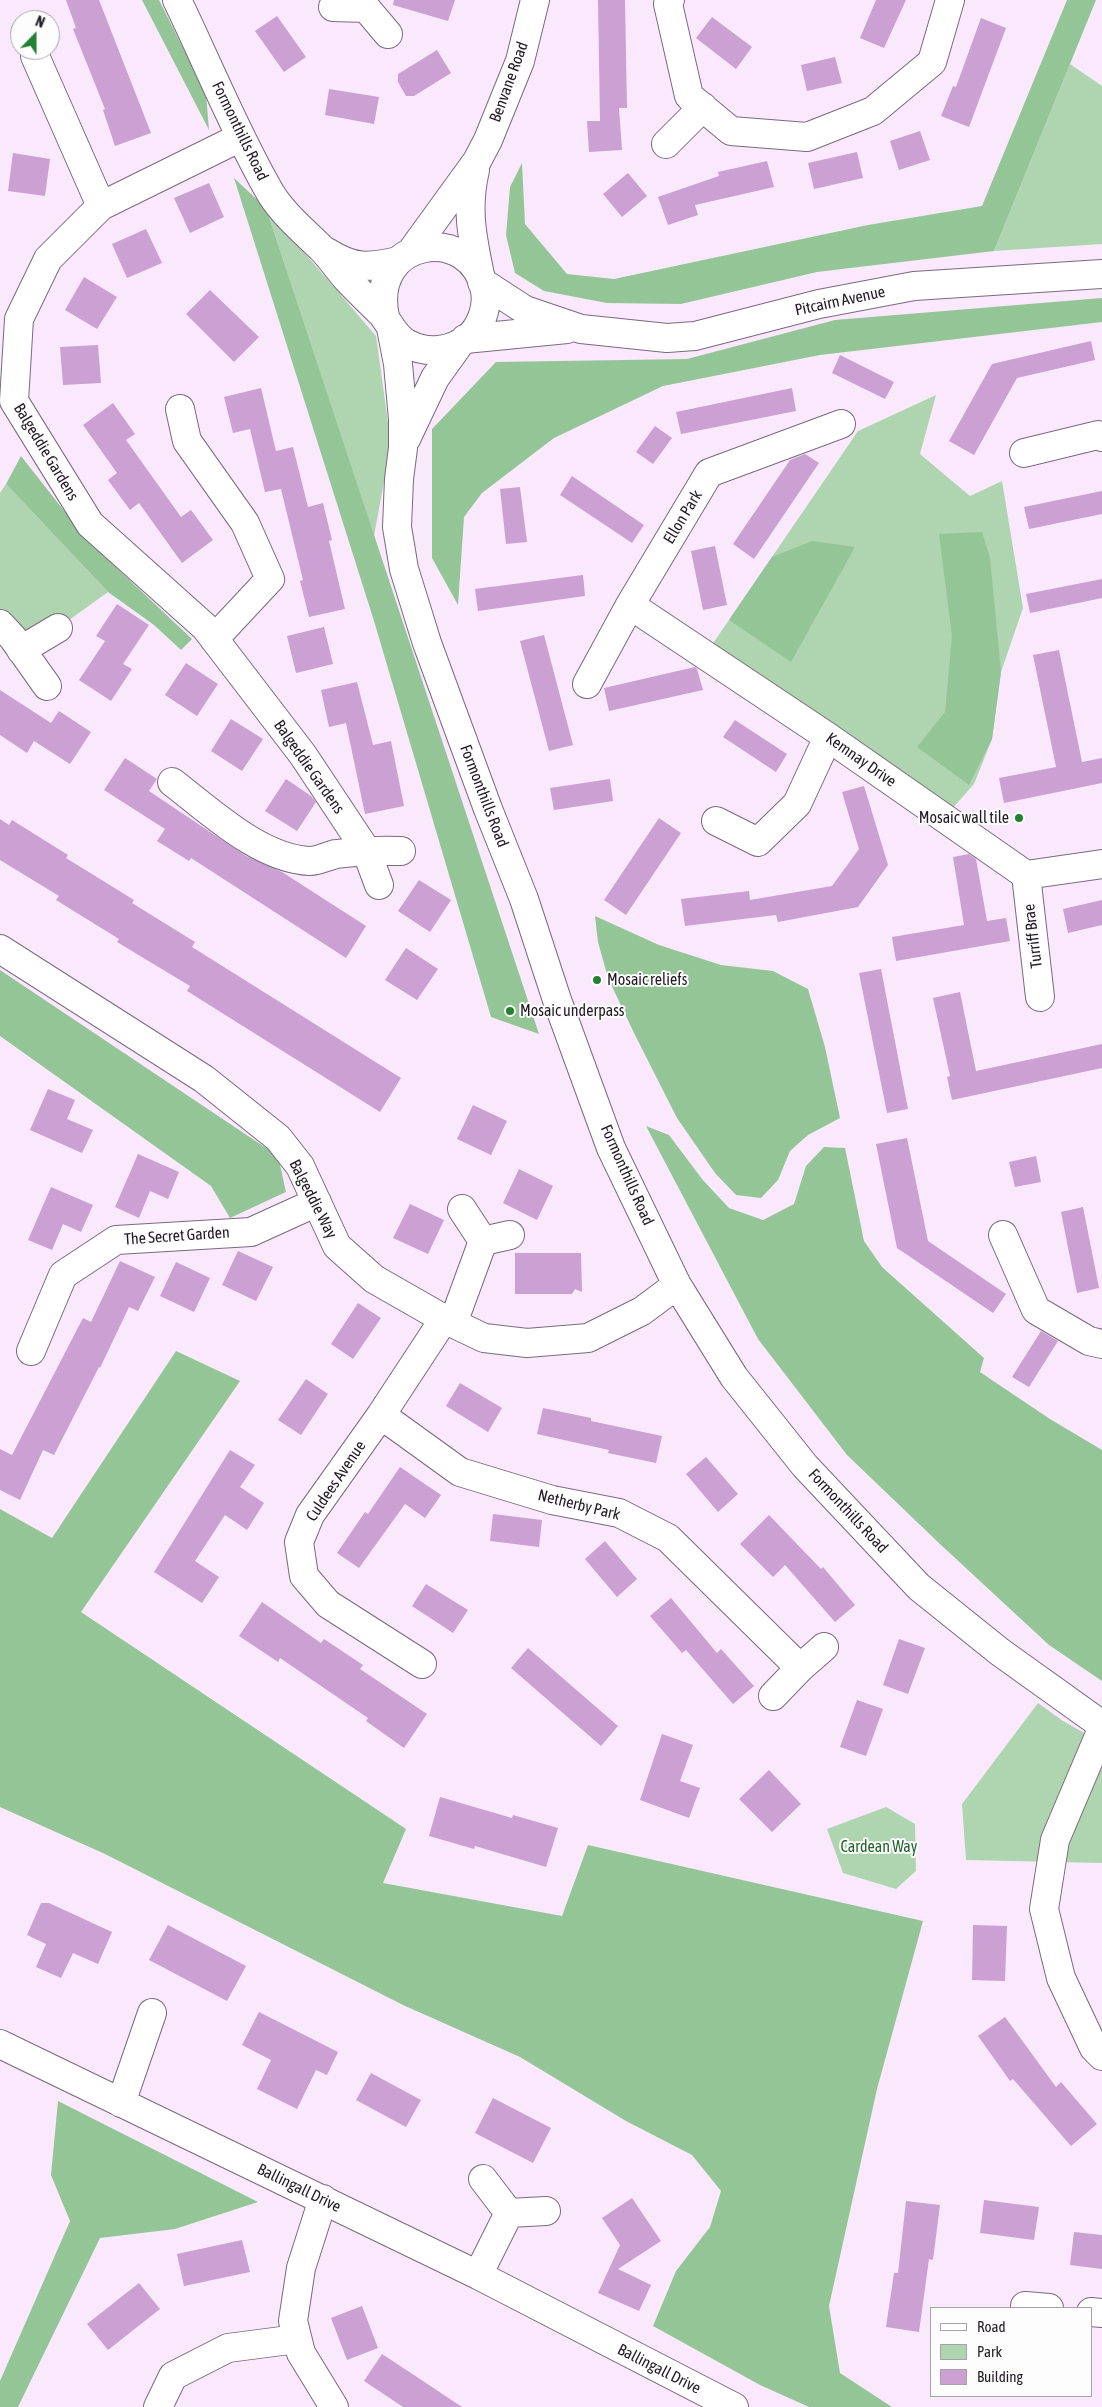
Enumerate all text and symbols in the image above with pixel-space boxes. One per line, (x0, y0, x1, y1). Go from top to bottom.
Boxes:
north arrow (10, 10, 60, 60)
text: N (33, 13, 47, 31)
street label: Benvane Road (486, 39, 532, 125)
street label: Formonthills Road (208, 78, 272, 184)
street label: Pitcairn Avenue (793, 282, 887, 320)
street label: Balgeddie Gardens (9, 400, 83, 504)
street label: Ellon Park (659, 487, 707, 547)
street label: Balgeddie Gardens (270, 716, 348, 818)
street label: Kemnay Drive (822, 729, 900, 791)
street label: Formonthills Road (456, 742, 512, 850)
place label: Mosaic wall tile (919, 808, 1009, 828)
marker: Mosaic wall tile (1013, 812, 1025, 824)
street label: Turriff Brae (1020, 903, 1046, 969)
place label: Mosaic reliefs (607, 970, 687, 990)
marker: Mosaic reliefs (591, 974, 603, 986)
place label: Mosaic underpass (520, 1001, 624, 1021)
marker: Mosaic underpass (504, 1005, 516, 1017)
street label: Formonthills Road (596, 1122, 658, 1228)
street label: Balgeddie Way (285, 1156, 341, 1242)
street label: The Secret Garden (124, 1223, 230, 1249)
street label: Culdees Avenue (302, 1437, 370, 1525)
street label: Formonthills Road (804, 1465, 892, 1557)
street label: Netherby Park (536, 1486, 622, 1524)
park label: Cardean Way (841, 1837, 917, 1857)
street label: Ballingall Drive (254, 2159, 344, 2217)
legend (930, 2307, 1092, 2397)
text: Road (977, 2318, 1006, 2335)
street label: Ballingall Drive (614, 2340, 704, 2398)
text: Park (977, 2343, 1002, 2360)
text: Building (977, 2368, 1023, 2385)

